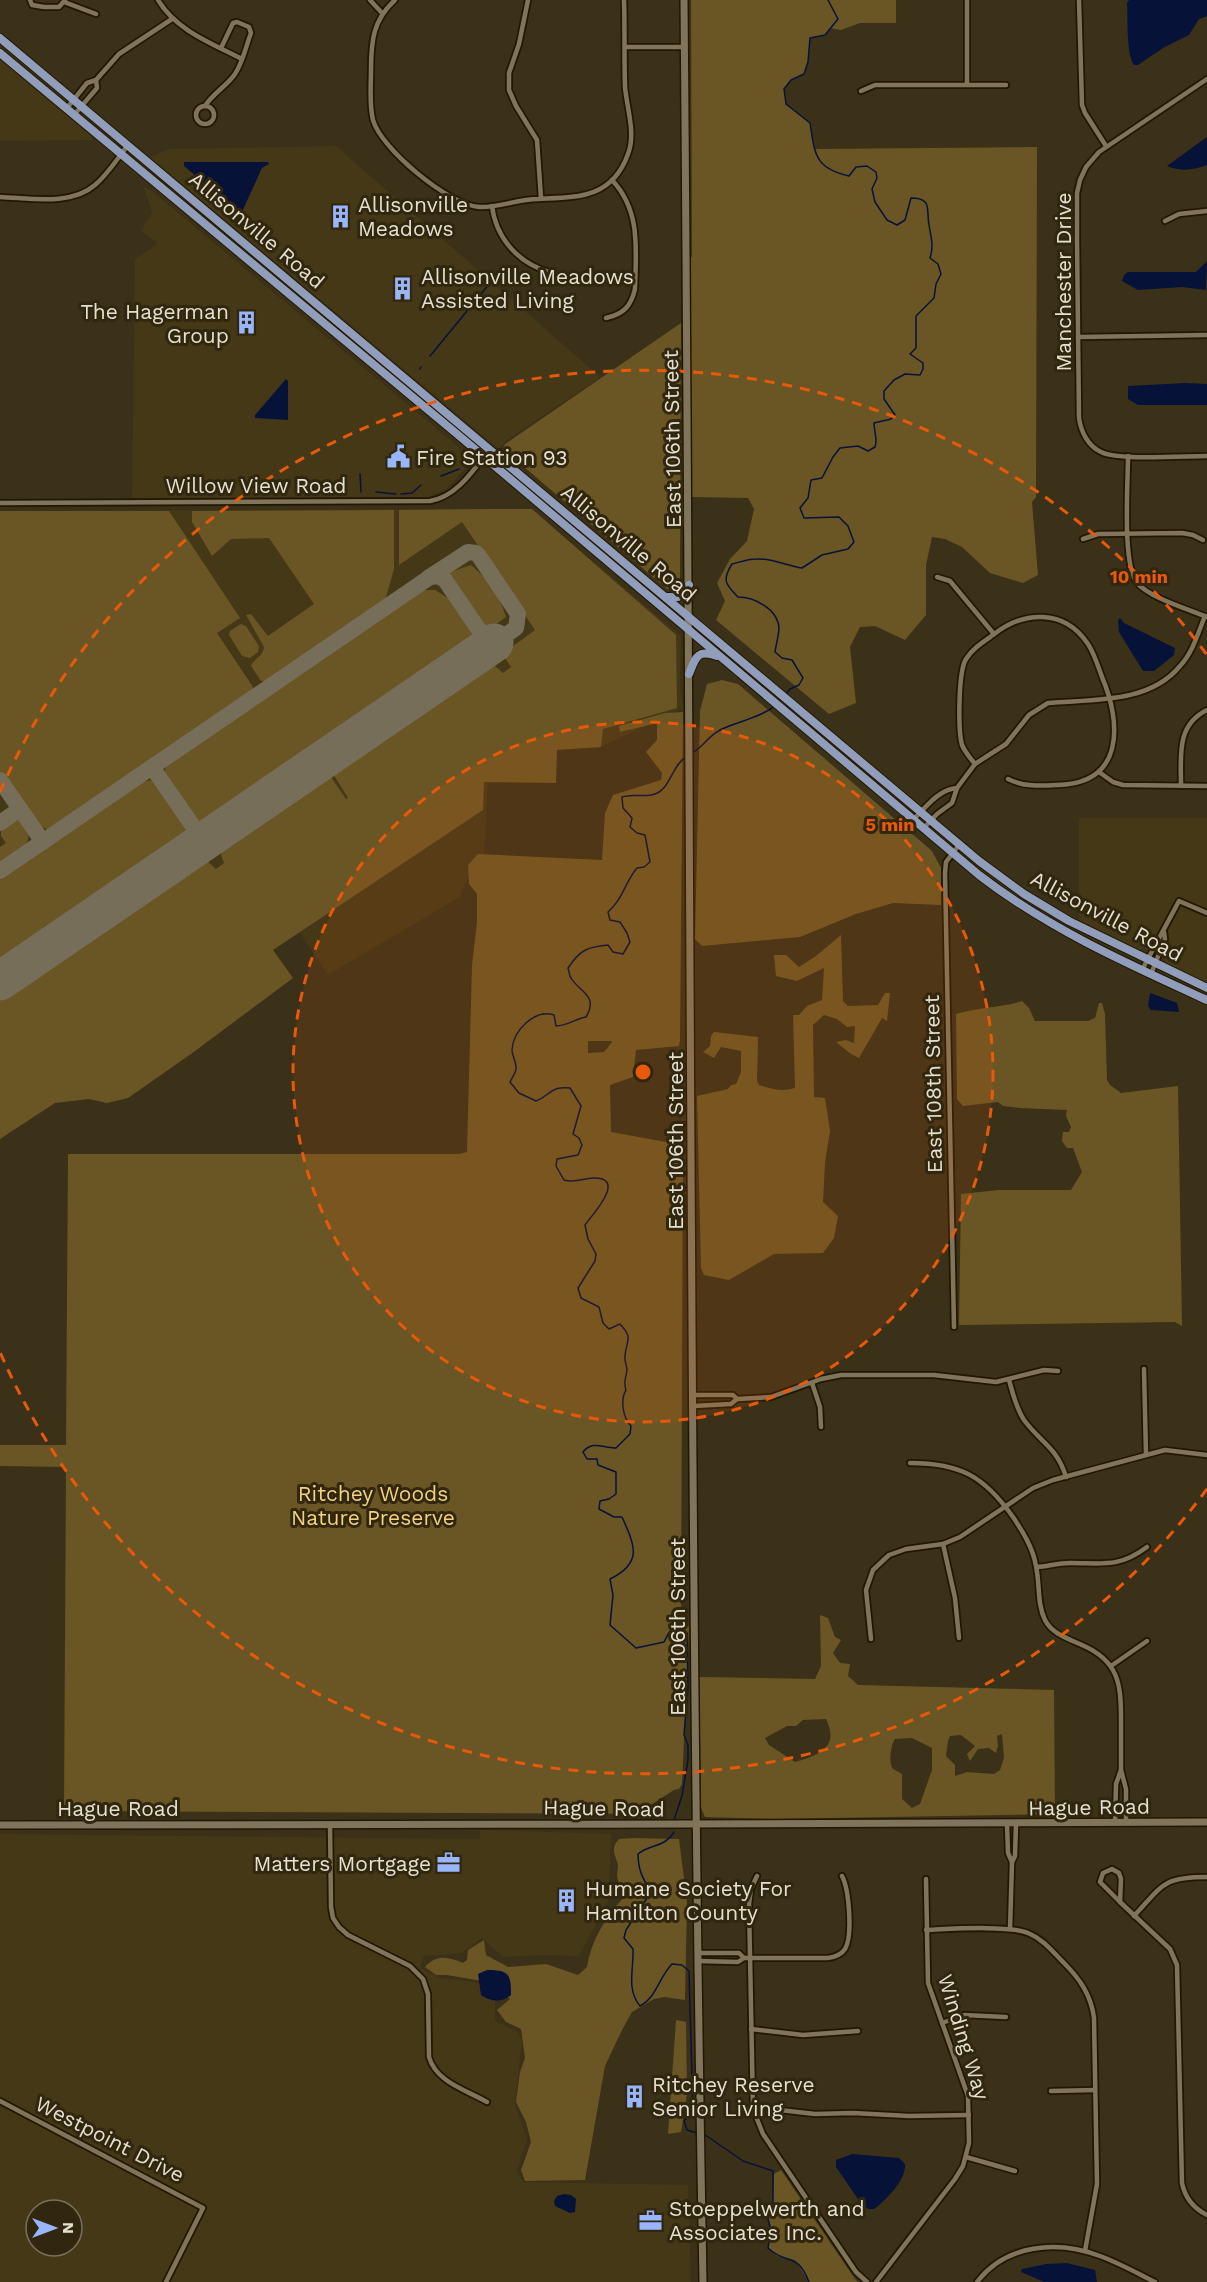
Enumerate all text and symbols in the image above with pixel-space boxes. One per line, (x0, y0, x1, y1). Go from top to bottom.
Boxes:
street label: Allisonville Road (184, 166, 330, 294)
place label: Allisonville Meadows (358, 192, 468, 241)
street label: Manchester Drive (1051, 192, 1076, 372)
building icon: Allisonville Meadows (327, 203, 353, 229)
place label: Allisonville Meadows Assisted Living (421, 264, 634, 313)
building icon: Allisonville Meadows Assisted Living (390, 275, 416, 301)
place label: The Hagerman Group (81, 299, 229, 348)
building icon: The Hagerman Group (234, 310, 260, 336)
street label: East 106th Street (658, 350, 686, 528)
public building icon: Fire Station 93 (385, 444, 411, 470)
place label: Fire Station 93 (416, 445, 568, 470)
street label: Willow View Road (166, 473, 347, 498)
street label: Allisonville Road (556, 479, 702, 607)
text: 10 min (1110, 566, 1168, 587)
text: 5 min (866, 814, 914, 835)
street label: Allisonville Road (1027, 865, 1187, 967)
street label: East 108th Street (919, 994, 947, 1173)
street label: East 106th Street (663, 1052, 688, 1230)
centre of rings (633, 1062, 653, 1082)
park label: Ritchey Woods Nature Preserve (291, 1481, 455, 1530)
street label: East 106th Street (665, 1538, 690, 1716)
street label: Hague Road (1028, 1793, 1150, 1821)
street label: Hague Road (543, 1794, 665, 1822)
street label: Hague Road (57, 1796, 179, 1821)
office icon: Matters Mortgage (436, 1850, 462, 1876)
place label: Matters Mortgage (254, 1851, 431, 1876)
place label: Humane Society For Hamilton County (585, 1876, 792, 1925)
building icon: Humane Society For Hamilton County (554, 1887, 580, 1913)
street label: Winding Way (933, 1971, 995, 2103)
place label: Ritchey Reserve Senior Living (652, 2072, 815, 2121)
building icon: Ritchey Reserve Senior Living (621, 2083, 647, 2109)
street label: Westpoint Drive (31, 2091, 189, 2187)
place label: Stoeppelwerth and Associates Inc. (669, 2196, 865, 2245)
north arrow (24, 2198, 84, 2258)
office icon: Stoeppelwerth and Associates Inc. (638, 2207, 664, 2233)
text: N (59, 2222, 78, 2234)

